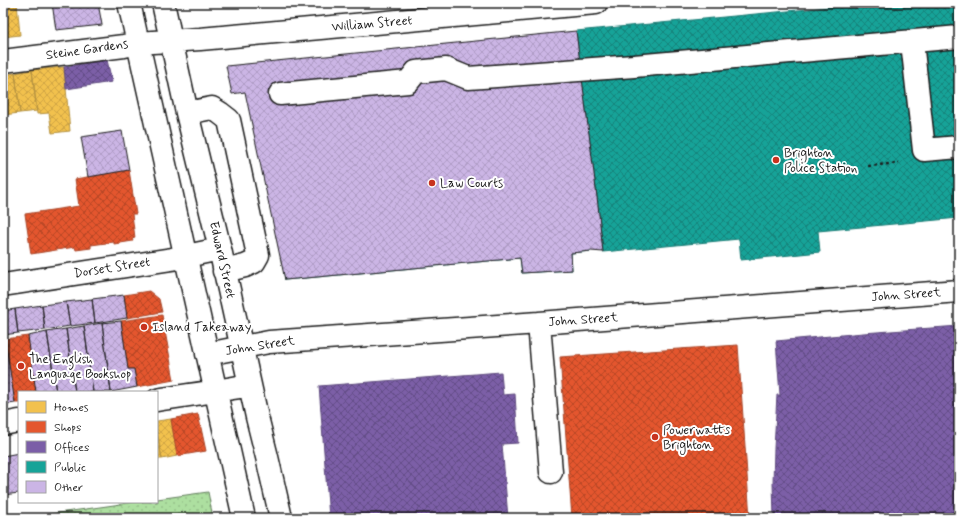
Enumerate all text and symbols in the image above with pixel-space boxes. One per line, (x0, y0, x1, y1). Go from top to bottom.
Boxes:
street label: William Street (331, 12, 413, 36)
street label: Steine Gardens (45, 36, 129, 64)
place label: Brighton Police Station (784, 145, 857, 177)
marker: Brighton Police Station (771, 155, 781, 165)
place label: Law Courts (440, 175, 503, 192)
marker: Law Courts (427, 178, 437, 188)
street label: Edward Street (205, 220, 239, 300)
street label: Dorset Street (73, 254, 151, 282)
street label: John Street (871, 284, 942, 306)
street label: John Street (548, 309, 619, 331)
place label: Island Takeaway (152, 319, 252, 336)
marker: Island Takeaway (139, 322, 149, 332)
street label: John Street (224, 332, 296, 360)
place label: The English Language Bookshop (29, 351, 131, 384)
marker: The English Language Bookshop (16, 361, 26, 371)
legend (18, 391, 158, 503)
text: Homes (54, 400, 89, 416)
text: Shops (54, 420, 81, 436)
place label: Powerwatts Brighton (663, 422, 730, 455)
marker: Powerwatts Brighton (650, 432, 660, 442)
text: Offices (54, 440, 89, 456)
text: Public (54, 460, 86, 476)
text: Other (54, 480, 83, 496)

